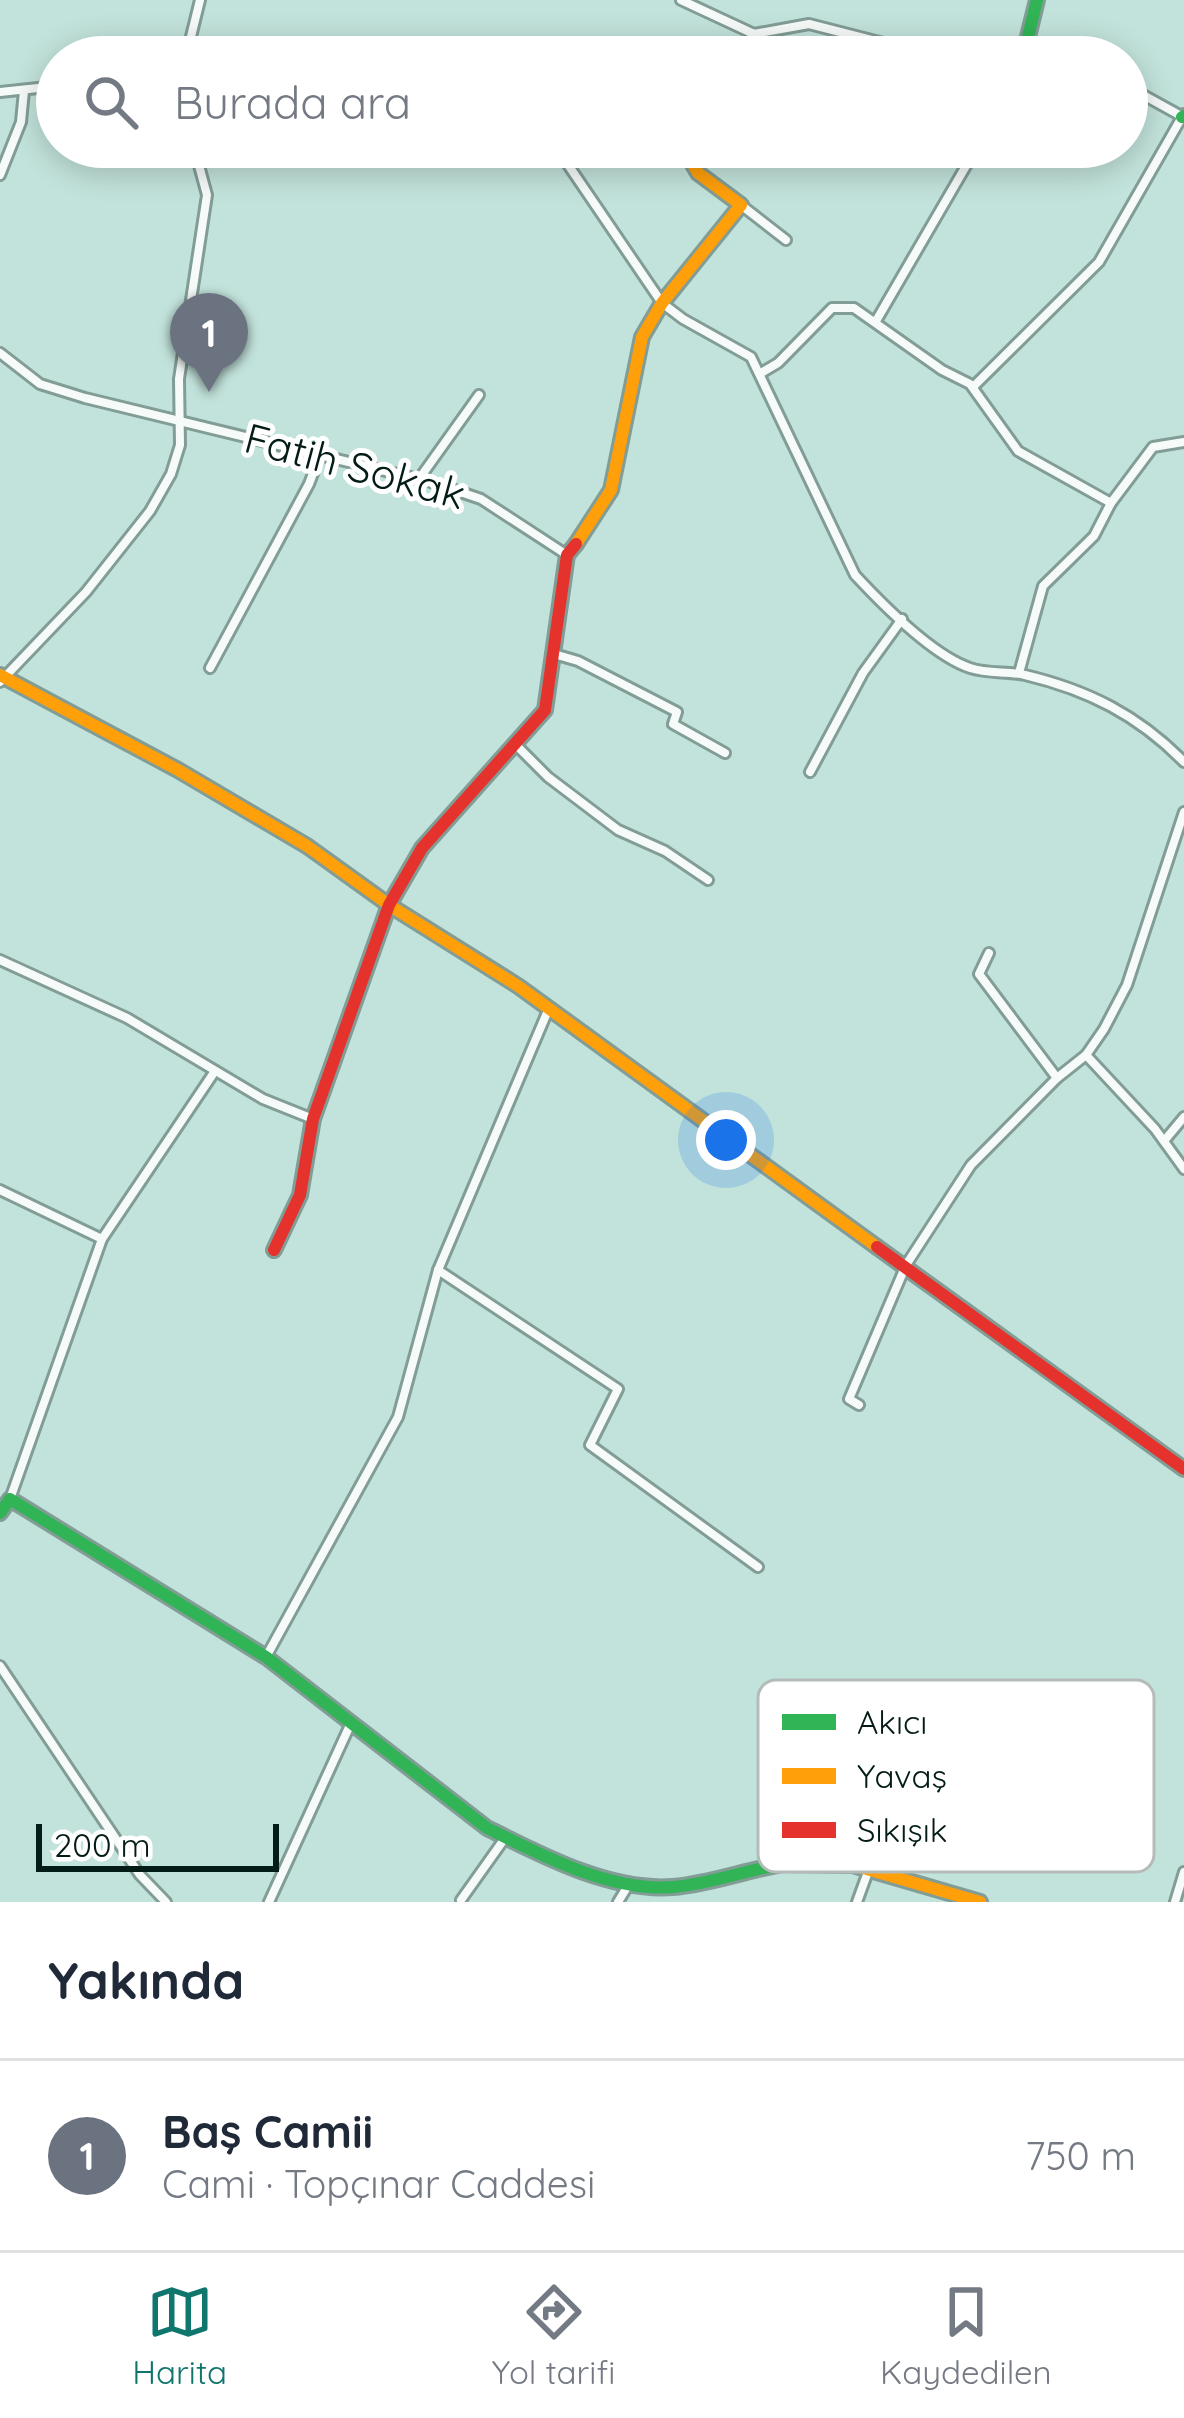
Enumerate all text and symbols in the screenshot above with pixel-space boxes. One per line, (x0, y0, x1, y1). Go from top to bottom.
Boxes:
search box (36, 36, 1148, 168)
icon: search (78, 69, 144, 135)
text: Burada ara (174, 74, 411, 130)
pin: 1 (170, 293, 248, 392)
street label: Fatih Sokak (239, 411, 471, 520)
your location (696, 1110, 756, 1170)
legend (758, 1680, 1154, 1872)
text: Akıcı (857, 1701, 927, 1742)
text: Yavaş (857, 1755, 947, 1796)
text: Sıkışık (857, 1809, 948, 1850)
scale bar (36, 1818, 279, 1871)
text: 200 m (54, 1824, 151, 1865)
text: Yakında (48, 1948, 244, 2012)
text: Baş Camii (162, 2103, 373, 2159)
text: 1 (79, 2131, 95, 2180)
text: 750 m (1025, 2131, 1136, 2180)
text: Cami · Topçınar Caddesi (162, 2159, 595, 2208)
tab: Harita (132, 2279, 227, 2392)
tab: Yol tarifi (492, 2279, 615, 2392)
tab: Kaydedilen (880, 2279, 1052, 2392)

